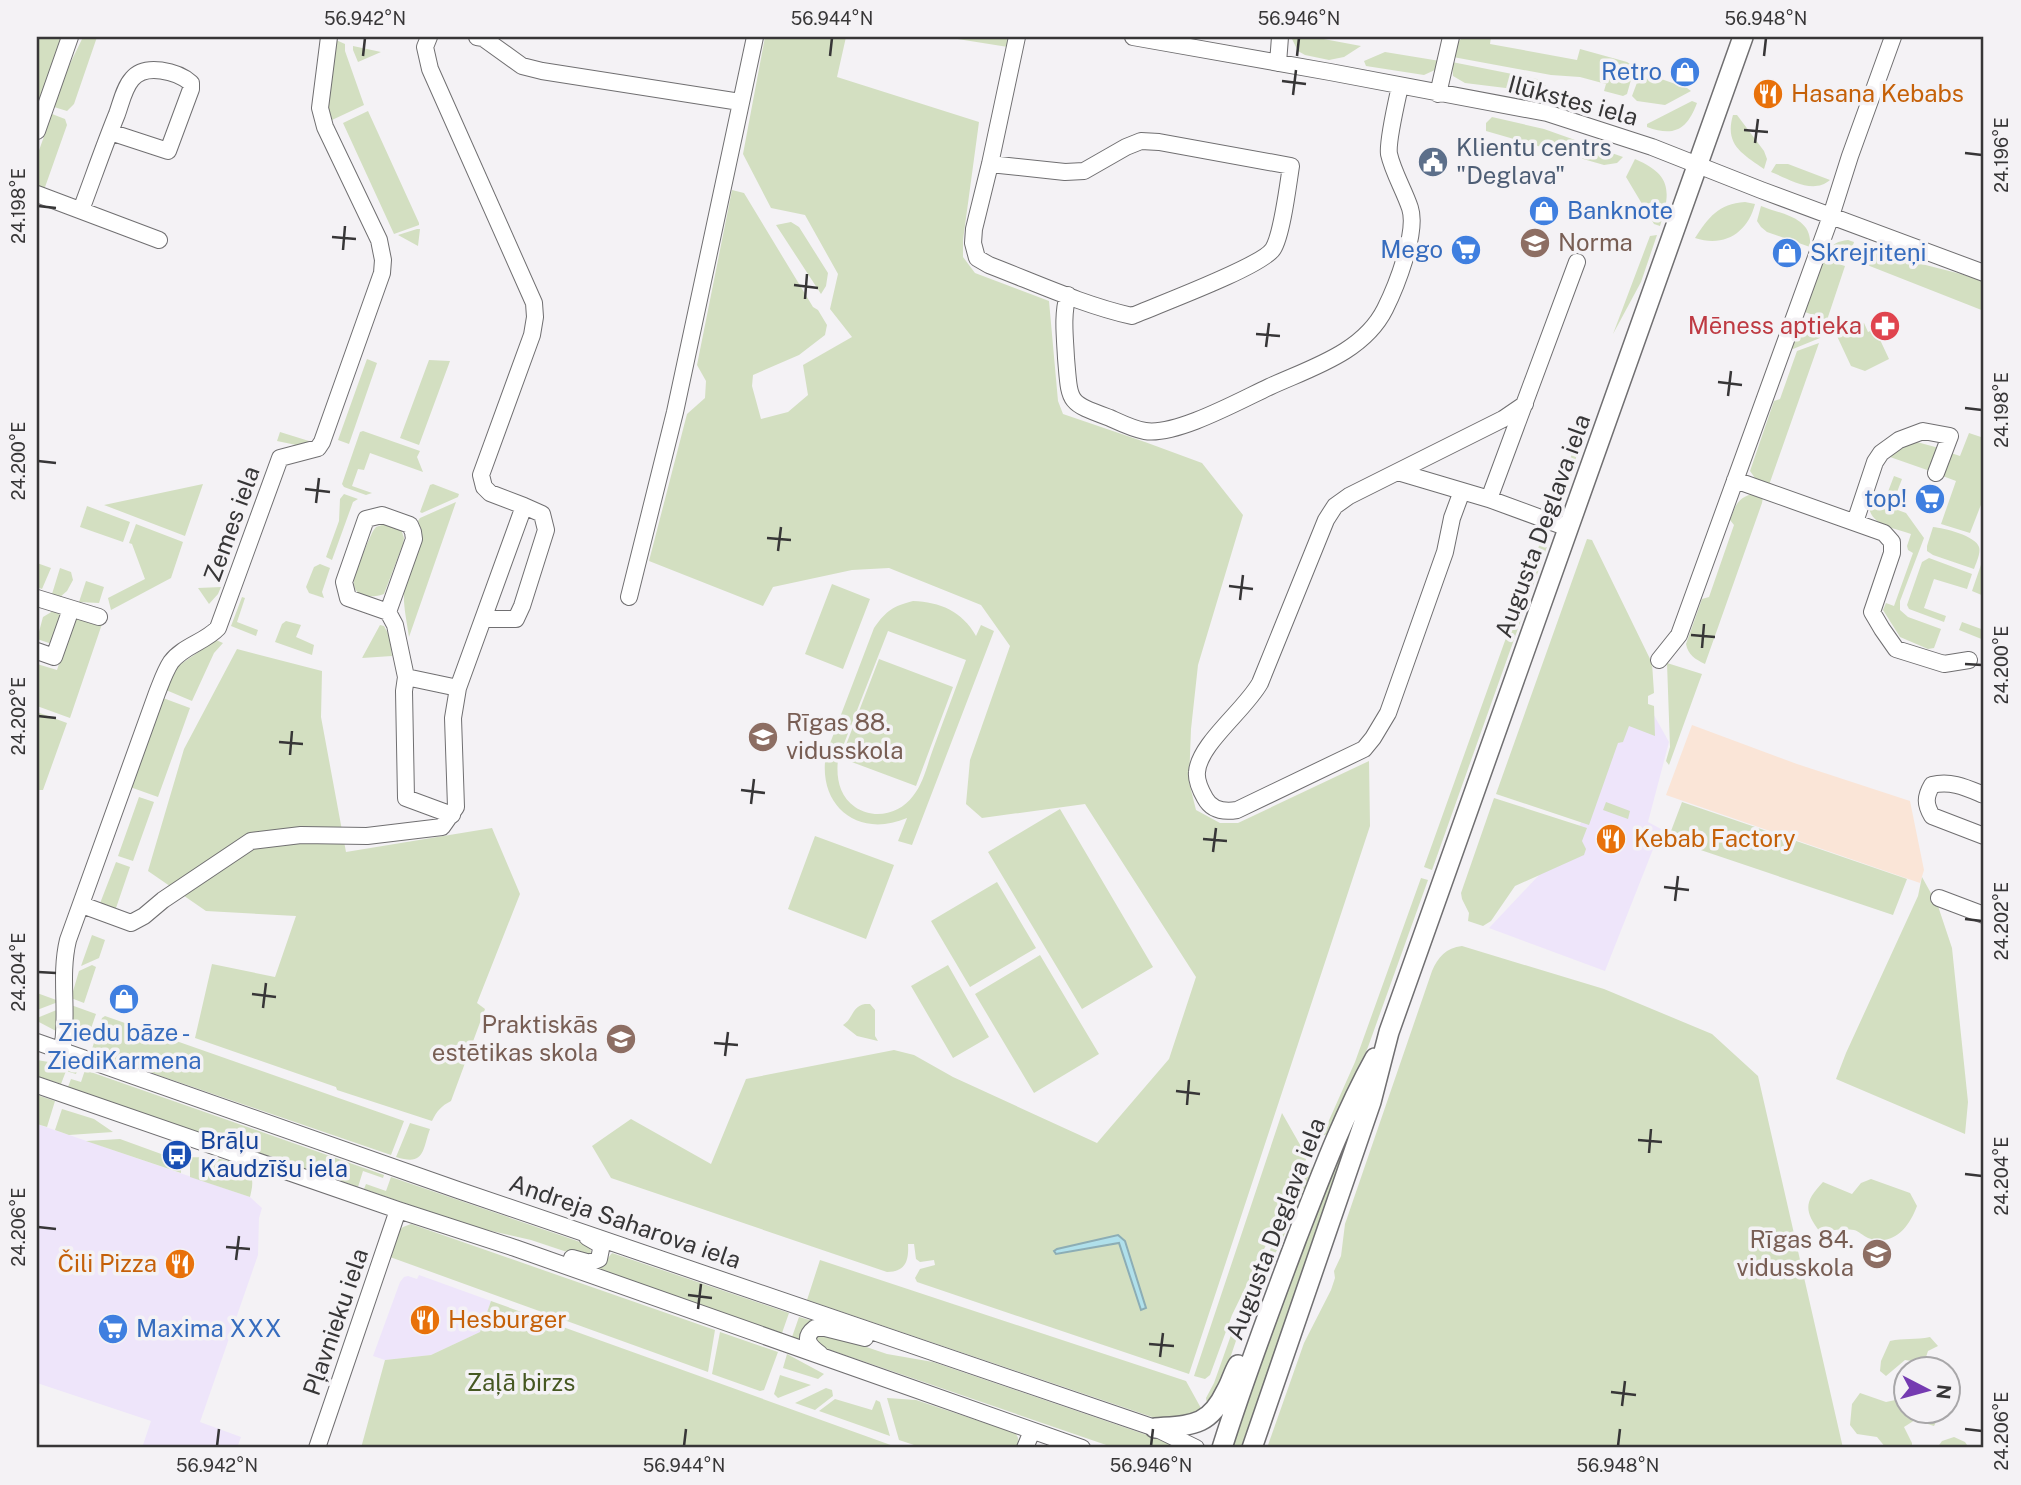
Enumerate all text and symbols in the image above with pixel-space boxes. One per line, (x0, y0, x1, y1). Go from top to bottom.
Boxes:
text: 56.942°N (324, 8, 406, 29)
text: 56.944°N (791, 8, 873, 29)
text: 56.946°N (1258, 8, 1340, 29)
text: 56.948°N (1725, 8, 1807, 29)
shop icon: Retro (1668, 55, 1702, 89)
place label: Retro (1601, 57, 1662, 85)
street label: Ilūkstes iela (1505, 69, 1641, 131)
restaurant icon: Hasana Kebabs (1751, 77, 1785, 111)
place label: Hasana Kebabs (1791, 79, 1964, 107)
text: 24.196°E (1991, 117, 2012, 193)
place label: Klientu centrs "Deglava" (1456, 133, 1612, 189)
public building icon: Klientu centrs "Deglava" (1416, 145, 1450, 179)
text: 24.198°E (8, 168, 29, 244)
shop icon: Banknote (1527, 194, 1561, 228)
place label: Banknote (1567, 196, 1673, 224)
school or university icon: Norma (1518, 226, 1552, 260)
place label: Norma (1558, 228, 1633, 256)
supermarket icon: Mego (1449, 233, 1483, 267)
place label: Mego (1380, 235, 1443, 263)
shop icon: Skrejriteņi (1770, 236, 1804, 270)
place label: Skrejriteņi (1810, 238, 1927, 266)
pharmacy icon: Mēness aptieka (1868, 309, 1902, 343)
place label: Mēness aptieka (1688, 311, 1862, 339)
text: 24.198°E (1991, 372, 2012, 448)
street label: Augusta Deglava iela (1489, 410, 1595, 641)
text: 24.200°E (8, 422, 29, 500)
street label: Zemes iela (197, 462, 265, 585)
supermarket icon: top! (1913, 482, 1947, 516)
place label: top! (1864, 484, 1907, 512)
text: 24.200°E (1991, 626, 2012, 704)
text: 24.202°E (8, 677, 29, 755)
place label: Rīgas 88. vidusskola (786, 708, 903, 764)
school or university icon: Rīgas 88. vidusskola (746, 720, 780, 754)
restaurant icon: Kebab Factory (1594, 822, 1628, 856)
place label: Kebab Factory (1634, 824, 1796, 852)
text: 24.202°E (1991, 882, 2012, 960)
text: 24.204°E (8, 933, 29, 1011)
shop icon: Ziedu bāze - ZiediKarmena (107, 982, 141, 1016)
place label: Praktiskās estētikas skola (432, 1010, 598, 1066)
place label: Ziedu bāze - ZiediKarmena (46, 1018, 202, 1074)
school or university icon: Praktiskās estētikas skola (604, 1022, 638, 1056)
street label: Augusta Deglava iela (1220, 1114, 1330, 1344)
place label: Brāļu Kaudzīšu iela (200, 1126, 348, 1182)
text: 24.204°E (1991, 1137, 2012, 1215)
bus stop icon: Brāļu Kaudzīšu iela (160, 1138, 194, 1172)
street label: Andreja Saharova iela (506, 1168, 745, 1274)
text: 24.206°E (8, 1188, 29, 1266)
place label: Rīgas 84. vidusskola (1737, 1225, 1854, 1281)
school or university icon: Rīgas 84. vidusskola (1860, 1237, 1894, 1271)
street label: Pļavnieku iela (297, 1244, 373, 1399)
restaurant icon: Čili Pizza (163, 1247, 197, 1281)
place label: Čili Pizza (58, 1249, 157, 1277)
restaurant icon: Hesburger (408, 1303, 442, 1337)
place label: Hesburger (448, 1305, 567, 1333)
supermarket icon: Maxima XXX (96, 1312, 130, 1346)
place label: Maxima XXX (136, 1314, 282, 1342)
north arrow (1892, 1356, 1962, 1426)
park label: Zaļā birzs (467, 1368, 575, 1396)
text: N (1932, 1383, 1956, 1400)
text: 24.206°E (1991, 1392, 2012, 1470)
text: 56.942°N (176, 1455, 258, 1476)
text: 56.944°N (643, 1455, 725, 1476)
text: 56.946°N (1110, 1455, 1192, 1476)
text: 56.948°N (1577, 1455, 1659, 1476)

